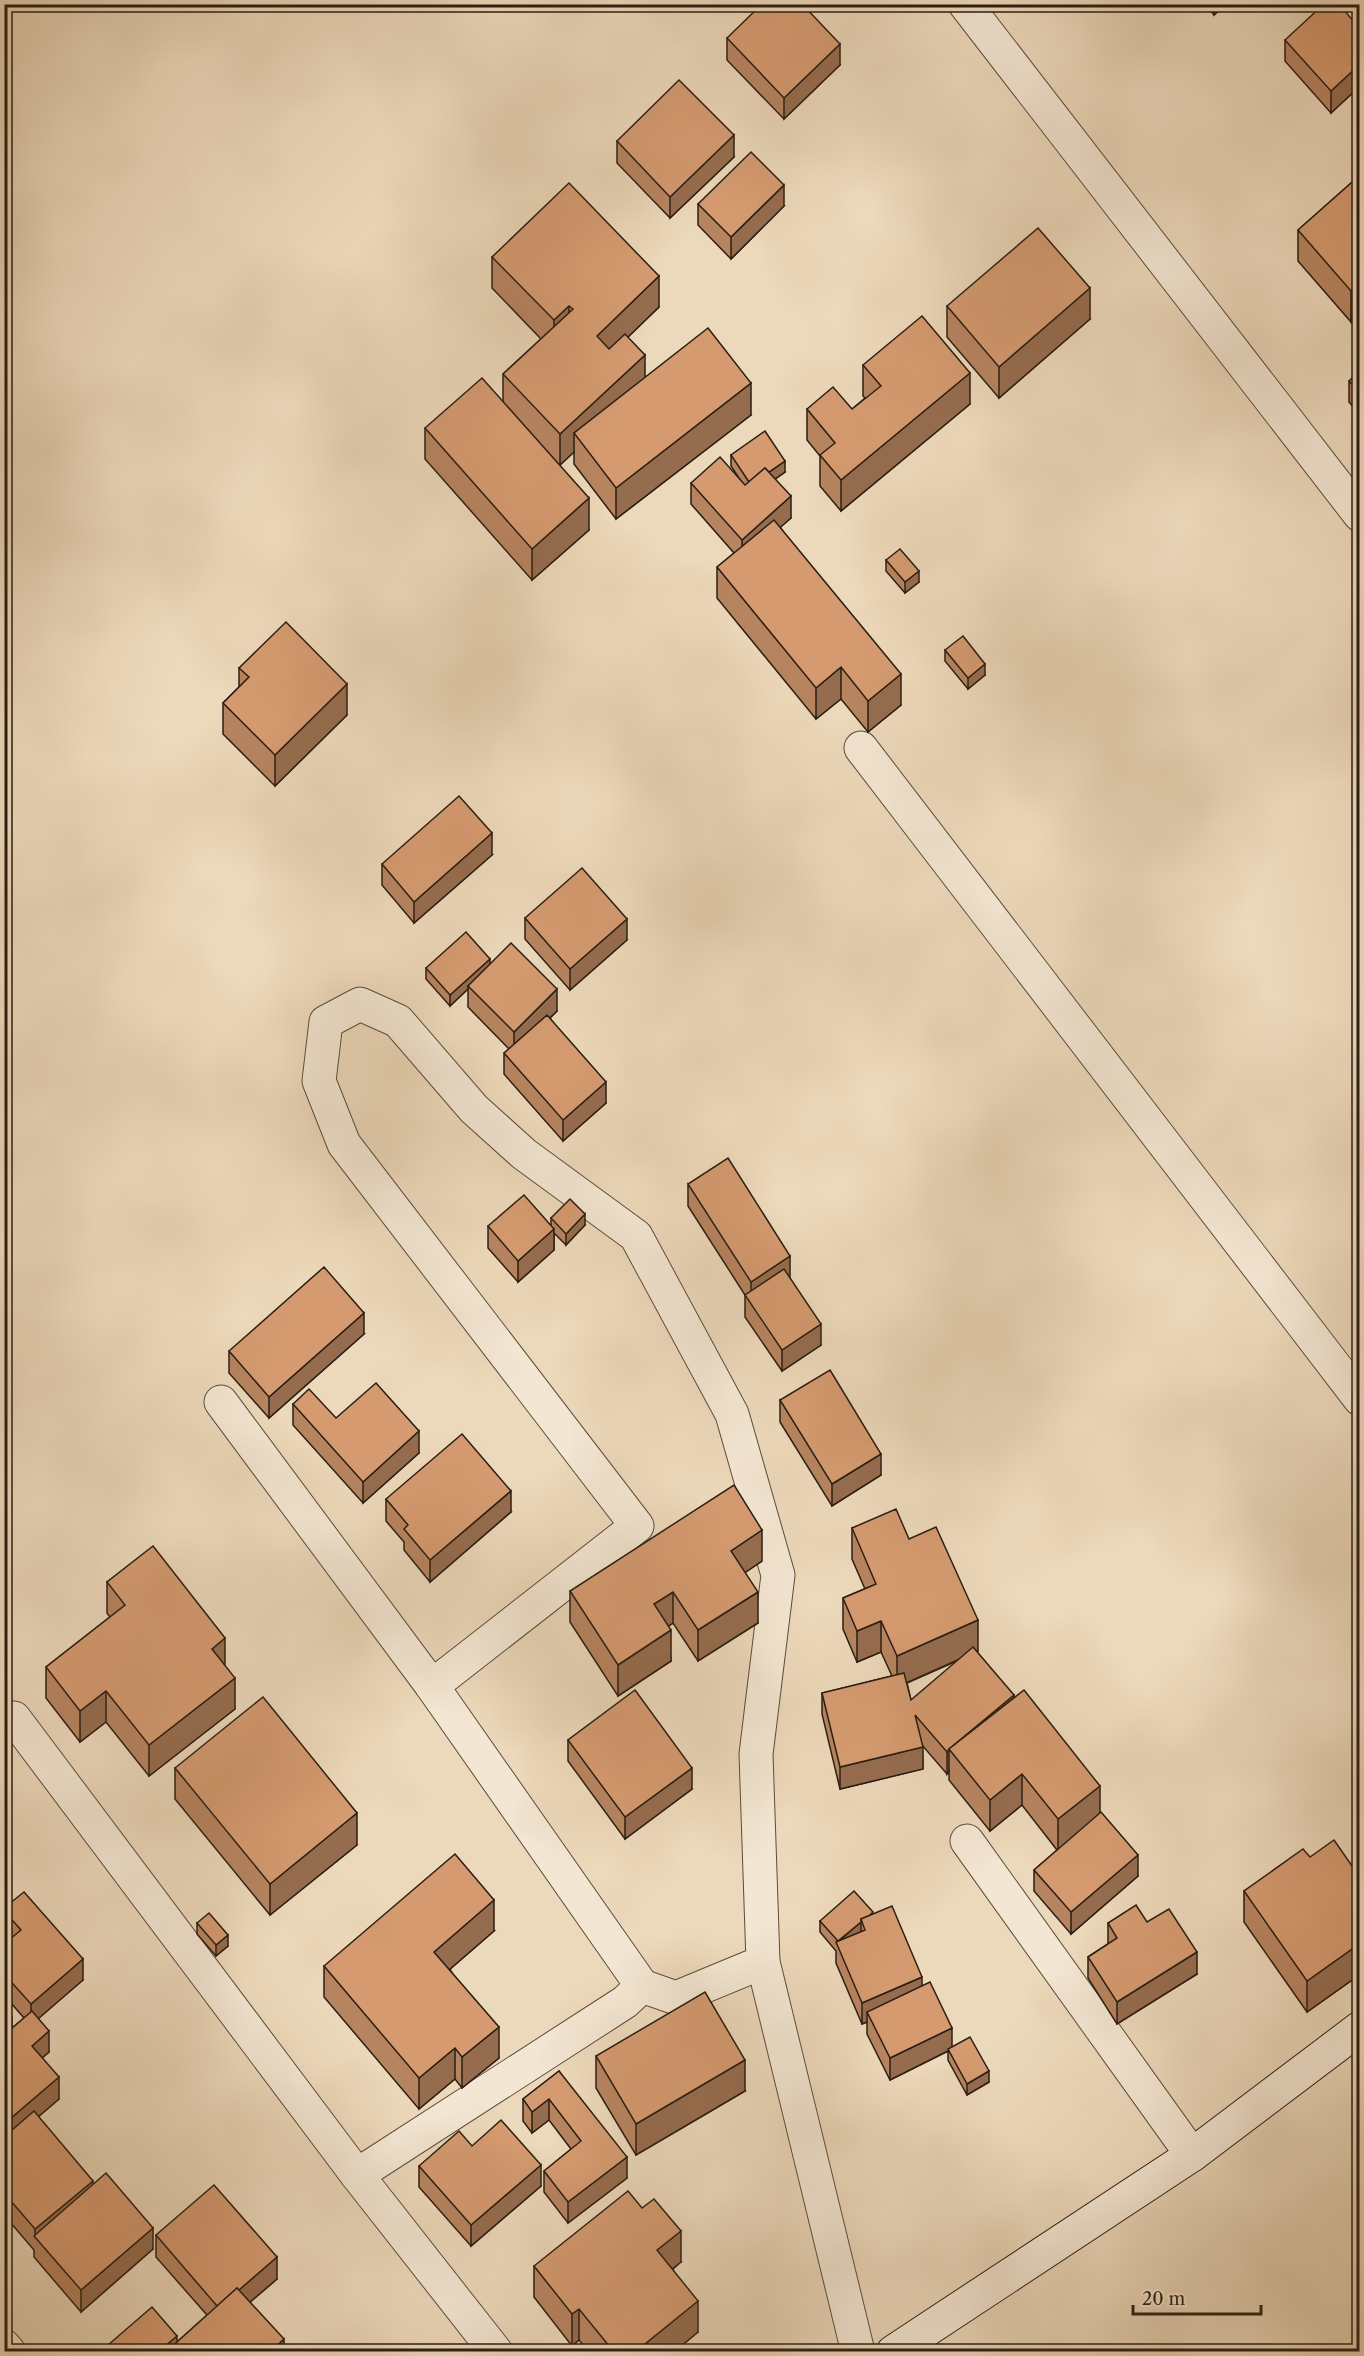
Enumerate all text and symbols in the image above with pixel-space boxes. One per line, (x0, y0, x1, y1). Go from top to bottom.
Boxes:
scale bar (1133, 2278, 1260, 2316)
text: 20 m (1142, 2288, 1186, 2310)

